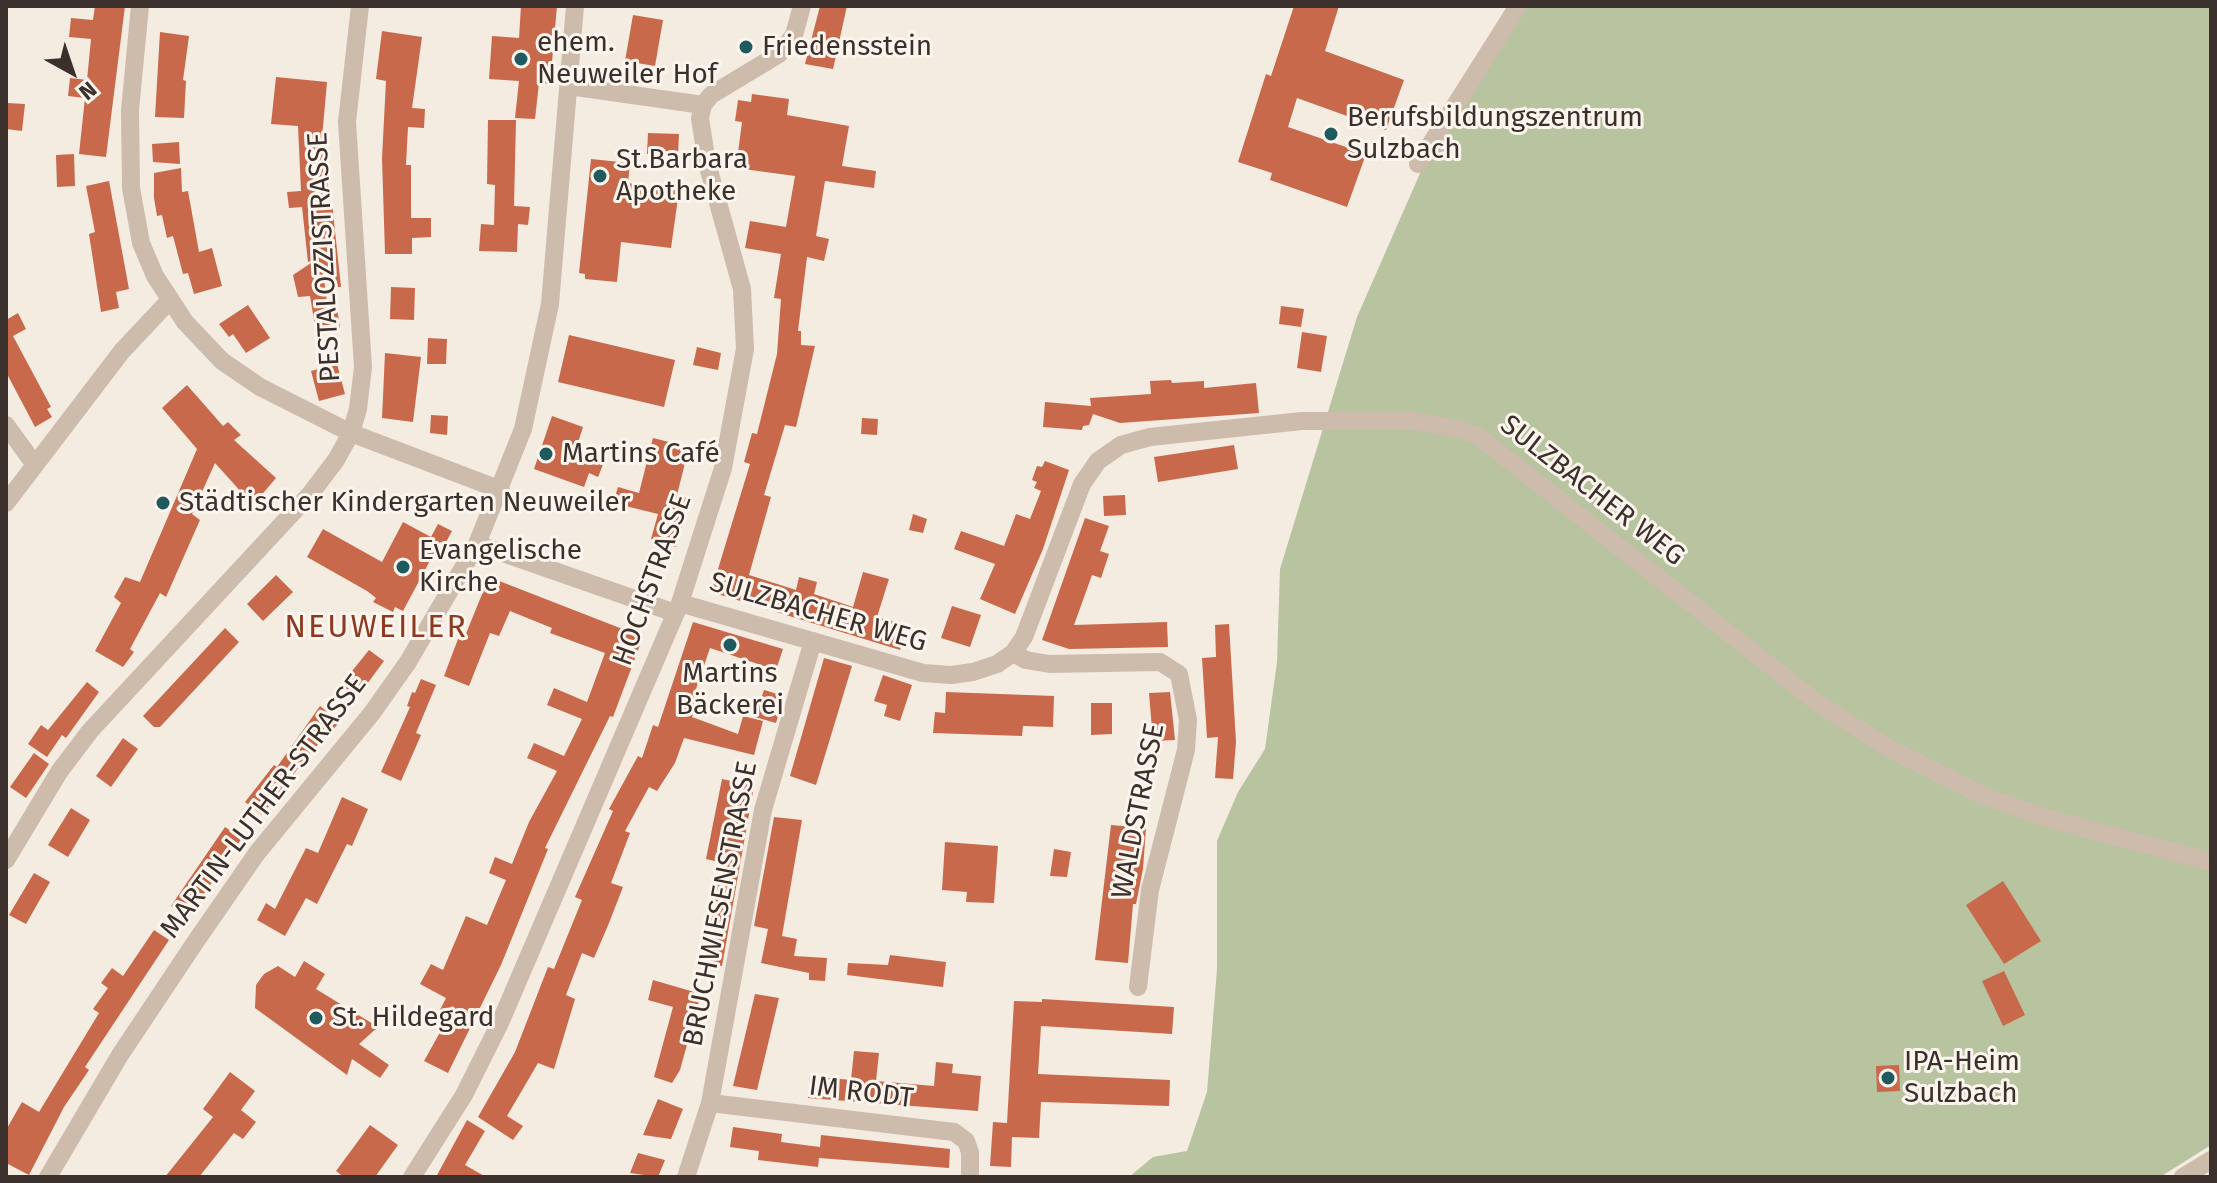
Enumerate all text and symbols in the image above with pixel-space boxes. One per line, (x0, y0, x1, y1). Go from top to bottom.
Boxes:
place label: ehem. Neuweiler Hof (537, 26, 717, 92)
place label: Friedensstein (762, 30, 932, 64)
north arrow (32, 32, 112, 112)
marker: Friedensstein (737, 38, 755, 56)
marker: ehem. Neuweiler Hof (512, 50, 530, 68)
text: N (73, 76, 102, 106)
place label: Berufsbildungszentrum Sulzbach (1347, 101, 1643, 167)
marker: Berufsbildungszentrum Sulzbach (1322, 125, 1340, 143)
street label: PESTALOZZISTRASSE (302, 131, 348, 383)
place label: St.Barbara Apotheke (616, 143, 748, 209)
marker: St.Barbara Apotheke (591, 167, 609, 185)
street label: SULZBACHER WEG (1493, 409, 1691, 573)
place label: Martins Café (562, 437, 720, 471)
marker: Martins Café (537, 445, 555, 463)
place label: Städtischer Kindergarten Neuweiler (179, 486, 631, 520)
street label: HOCHSTRASSE (606, 489, 700, 671)
marker: Städtischer Kindergarten Neuweiler (154, 494, 172, 512)
place label: Evangelische Kirche (419, 534, 582, 600)
marker: Evangelische Kirche (394, 558, 412, 576)
street label: SULZBACHER WEG (705, 566, 931, 660)
district label: NEUWEILER (284, 609, 468, 647)
marker: Martins Bäckerei (721, 636, 739, 654)
place label: Martins Bäckerei (676, 657, 784, 723)
street label: MARTIN-LUTHER-STRASSE (154, 669, 374, 945)
street label: WALDSTRASSE (1105, 720, 1173, 902)
street label: BRUCHWIESENSTRASSE (677, 759, 765, 1049)
place label: St. Hildegard (332, 1001, 495, 1035)
marker: St. Hildegard (307, 1009, 325, 1027)
place label: IPA-Heim Sulzbach (1904, 1045, 2020, 1111)
marker: IPA-Heim Sulzbach (1879, 1069, 1897, 1087)
street label: IM RODT (807, 1070, 915, 1116)

